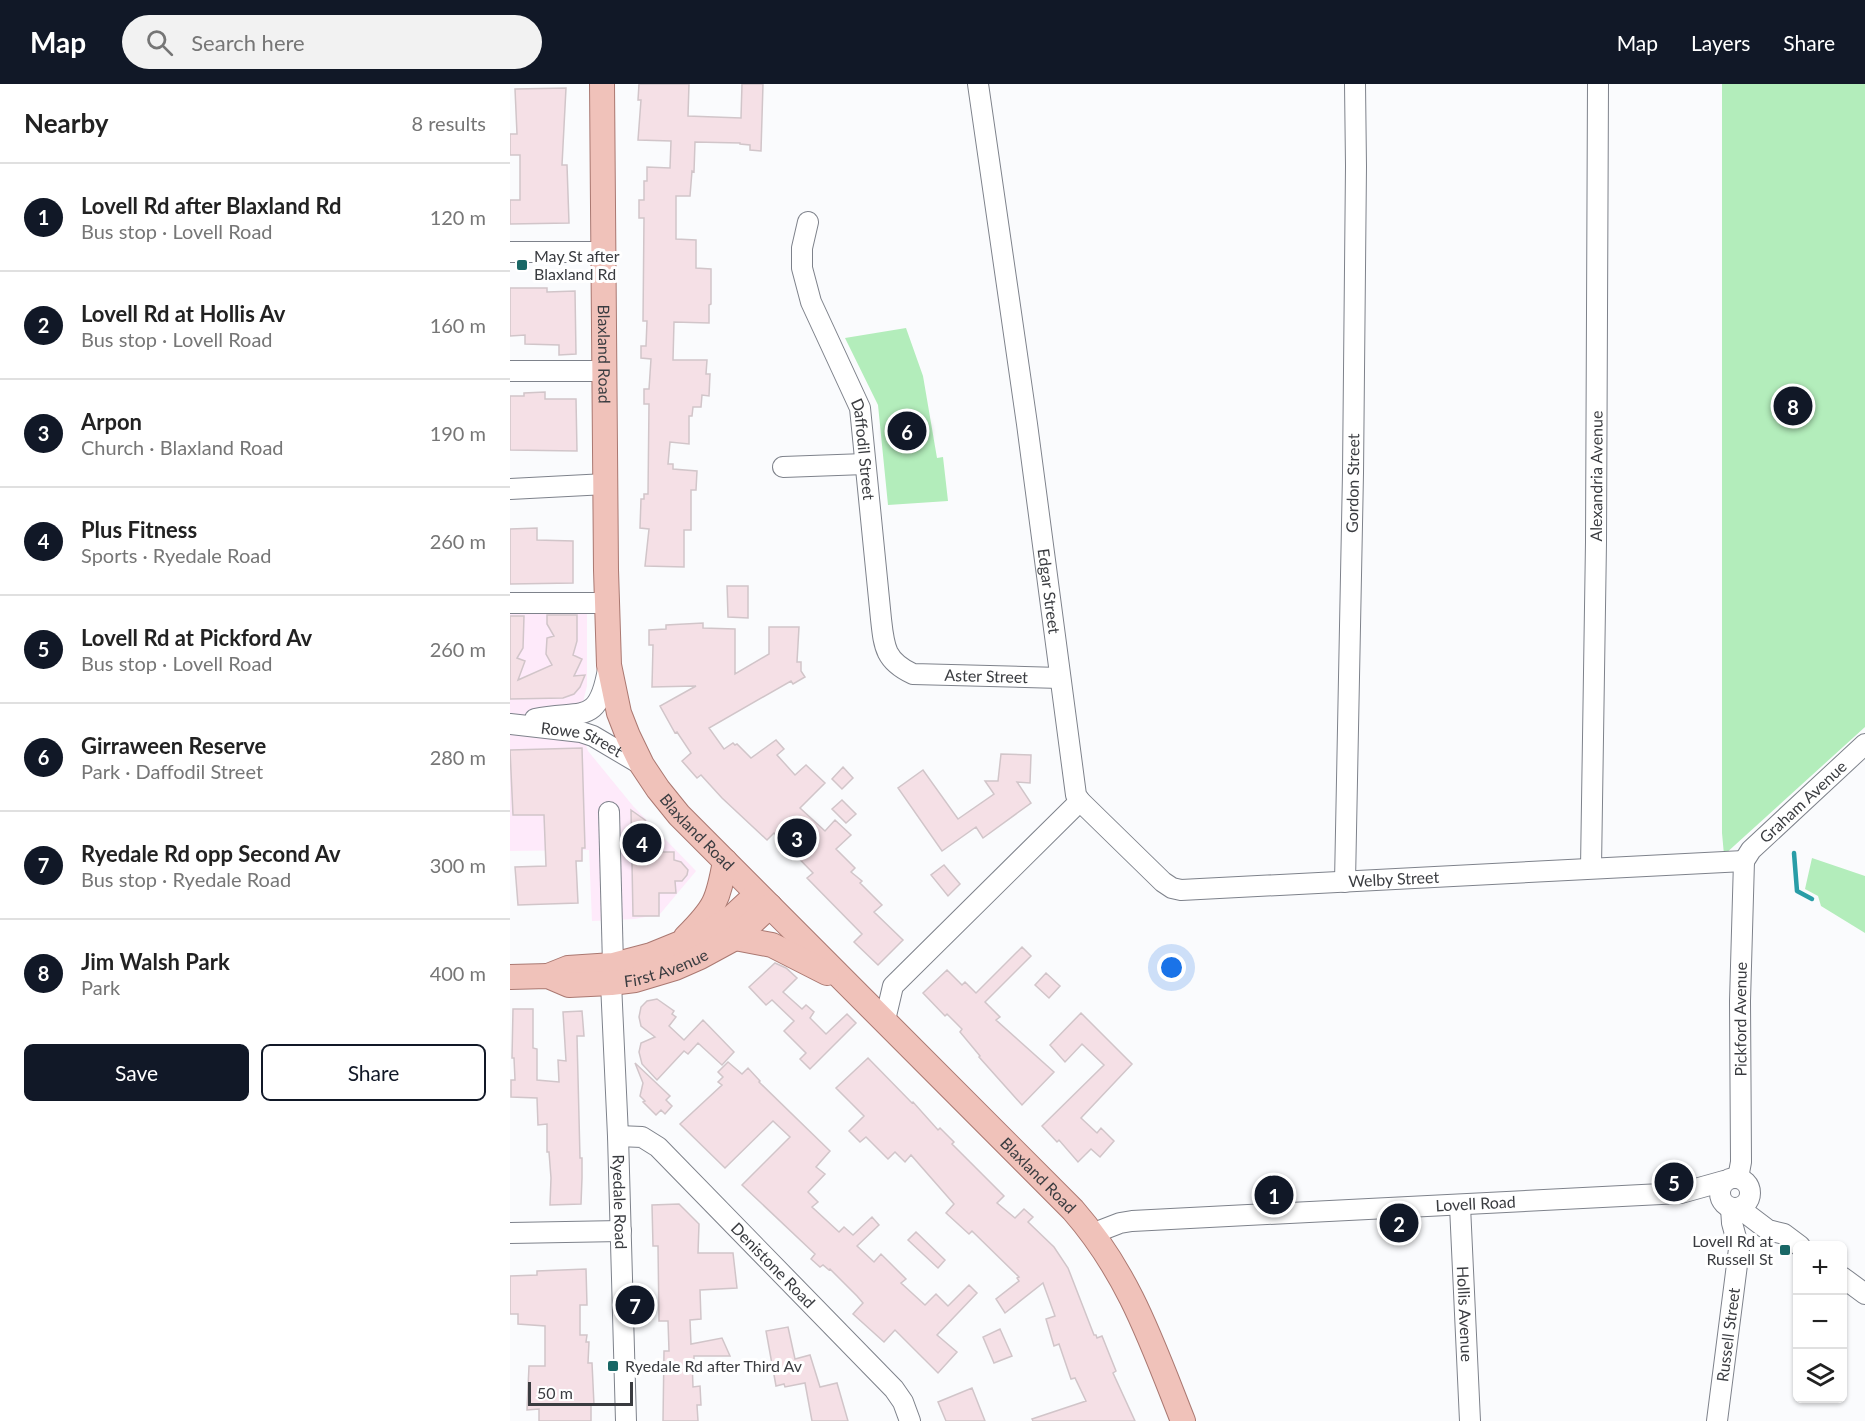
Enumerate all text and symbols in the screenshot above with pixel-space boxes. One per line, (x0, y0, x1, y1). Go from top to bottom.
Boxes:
search box (122, 15, 542, 69)
text: Map (30, 25, 86, 59)
icon: search (143, 26, 176, 59)
text: Search here (191, 29, 305, 56)
text: Map (1617, 30, 1658, 55)
text: Layers (1691, 30, 1750, 55)
text: Share (1783, 30, 1835, 55)
text: Nearby (24, 107, 109, 139)
text: 8 results (411, 111, 486, 135)
text: Lovell Rd after Blaxland Rd (81, 192, 341, 219)
text: 1 (38, 205, 49, 229)
text: 120 m (430, 205, 486, 229)
text: Bus stop · Lovell Road (81, 219, 273, 243)
place label: May St after Blaxland Rd (534, 246, 620, 283)
marker: May St after Blaxland Rd (515, 258, 529, 272)
text: Lovell Rd at Hollis Av (81, 300, 285, 327)
street label: Blaxland Road (595, 304, 615, 404)
text: 2 (38, 313, 49, 337)
text: 160 m (430, 313, 486, 337)
text: Bus stop · Lovell Road (81, 327, 273, 351)
pin: 8 (1774, 384, 1812, 428)
street label: Daffodil Street (848, 395, 879, 501)
text: Arpon (81, 408, 142, 435)
pin: 6 (888, 408, 926, 454)
street label: Alexandria Avenue (1586, 411, 1606, 542)
text: 3 (38, 421, 49, 445)
text: 190 m (430, 421, 486, 445)
street label: Gordon Street (1342, 433, 1362, 533)
text: Church · Blaxland Road (81, 435, 284, 459)
text: Plus Fitness (81, 516, 197, 543)
text: 4 (38, 529, 49, 553)
text: 260 m (430, 529, 486, 553)
text: Sports · Ryedale Road (81, 543, 271, 567)
street label: Edgar Street (1035, 547, 1065, 635)
text: Lovell Rd at Pickford Av (81, 624, 312, 651)
text: 5 (38, 637, 49, 661)
text: 260 m (430, 637, 486, 661)
text: Bus stop · Lovell Road (81, 651, 273, 675)
street label: Aster Street (944, 665, 1029, 686)
street label: Rowe Street (540, 718, 626, 761)
text: Girraween Reserve (81, 732, 266, 759)
text: 6 (38, 745, 49, 769)
text: 280 m (430, 745, 486, 769)
street label: Graham Avenue (1755, 756, 1850, 846)
text: Park · Daffodil Street (81, 759, 263, 783)
street label: Blaxland Road (656, 789, 739, 874)
pin: 3 (778, 816, 816, 861)
pin: 4 (622, 820, 662, 866)
text: Ryedale Rd opp Second Av (81, 840, 341, 867)
text: 7 (38, 853, 49, 877)
text: 300 m (430, 853, 486, 877)
text: Bus stop · Ryedale Road (81, 867, 291, 891)
street label: Welby Street (1348, 867, 1440, 890)
street label: First Avenue (623, 944, 711, 990)
text: Jim Walsh Park (81, 948, 230, 975)
your location (1157, 953, 1186, 982)
text: 8 (38, 961, 49, 985)
text: 400 m (430, 961, 486, 985)
street label: Pickford Avenue (1730, 962, 1750, 1077)
text: Park (81, 975, 120, 999)
button: Save (24, 1044, 249, 1101)
button: Share (261, 1044, 486, 1101)
street label: Blaxland Road (997, 1133, 1080, 1217)
street label: Ryedale Road (610, 1154, 631, 1250)
pin: 5 (1654, 1160, 1694, 1204)
pin: 1 (1254, 1172, 1293, 1218)
street label: Lovell Road (1435, 1191, 1516, 1215)
pin: 2 (1380, 1200, 1418, 1246)
street label: Denistone Road (728, 1218, 820, 1312)
place label: Lovell Rd at Russell St (1692, 1231, 1773, 1268)
map controls (1793, 1241, 1847, 1403)
button: + (1793, 1241, 1847, 1295)
marker: Lovell Rd at Russell St (1778, 1243, 1792, 1257)
street label: Hollis Avenue (1454, 1265, 1477, 1362)
pin: 7 (616, 1282, 654, 1328)
street label: Russell Street (1712, 1286, 1743, 1383)
button: − (1793, 1295, 1847, 1349)
button: layers (1793, 1349, 1847, 1403)
place label: Ryedale Rd after Third Av (625, 1356, 803, 1375)
marker: Ryedale Rd after Third Av (606, 1359, 620, 1373)
scale bar (528, 1379, 633, 1406)
text: 50 m (537, 1383, 573, 1402)

